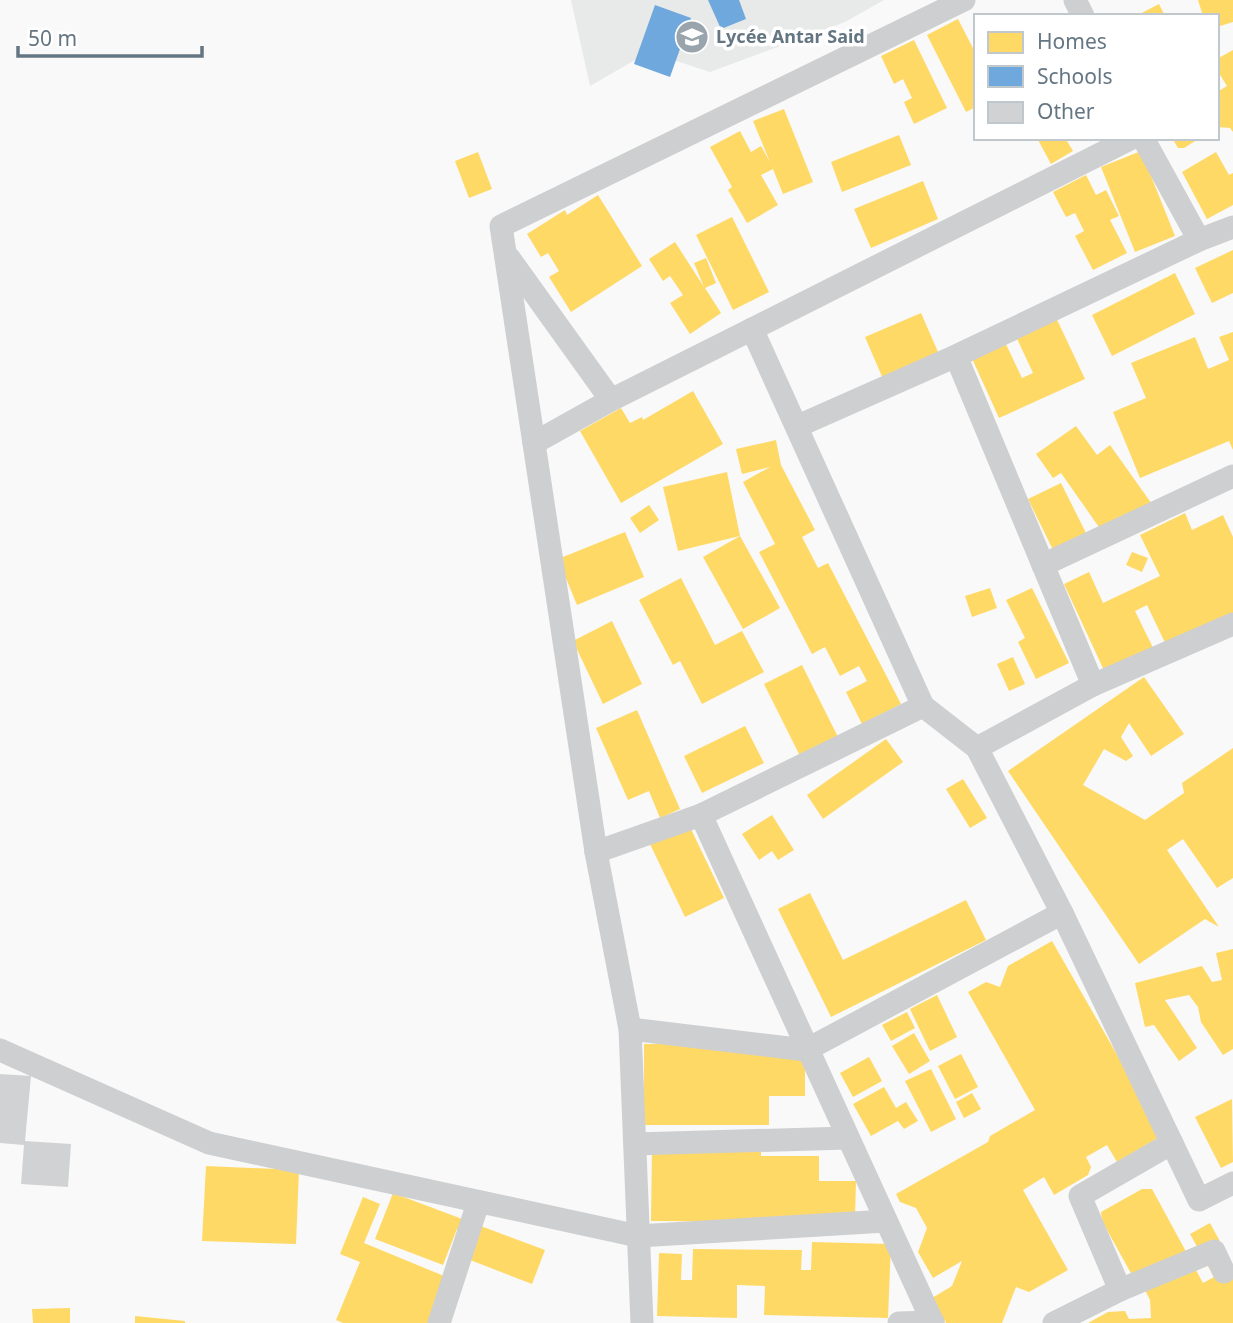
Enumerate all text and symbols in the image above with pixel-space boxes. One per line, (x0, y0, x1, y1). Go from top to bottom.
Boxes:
scale bar (18, 14, 201, 58)
legend (974, 14, 1219, 140)
school or university icon: Lycée Antar Said (673, 18, 711, 56)
text: 50 m (28, 24, 77, 52)
place label: Lycée Antar Said (716, 24, 865, 48)
text: Homes (1037, 27, 1107, 55)
text: Schools (1037, 62, 1112, 90)
text: Other (1037, 97, 1095, 125)

